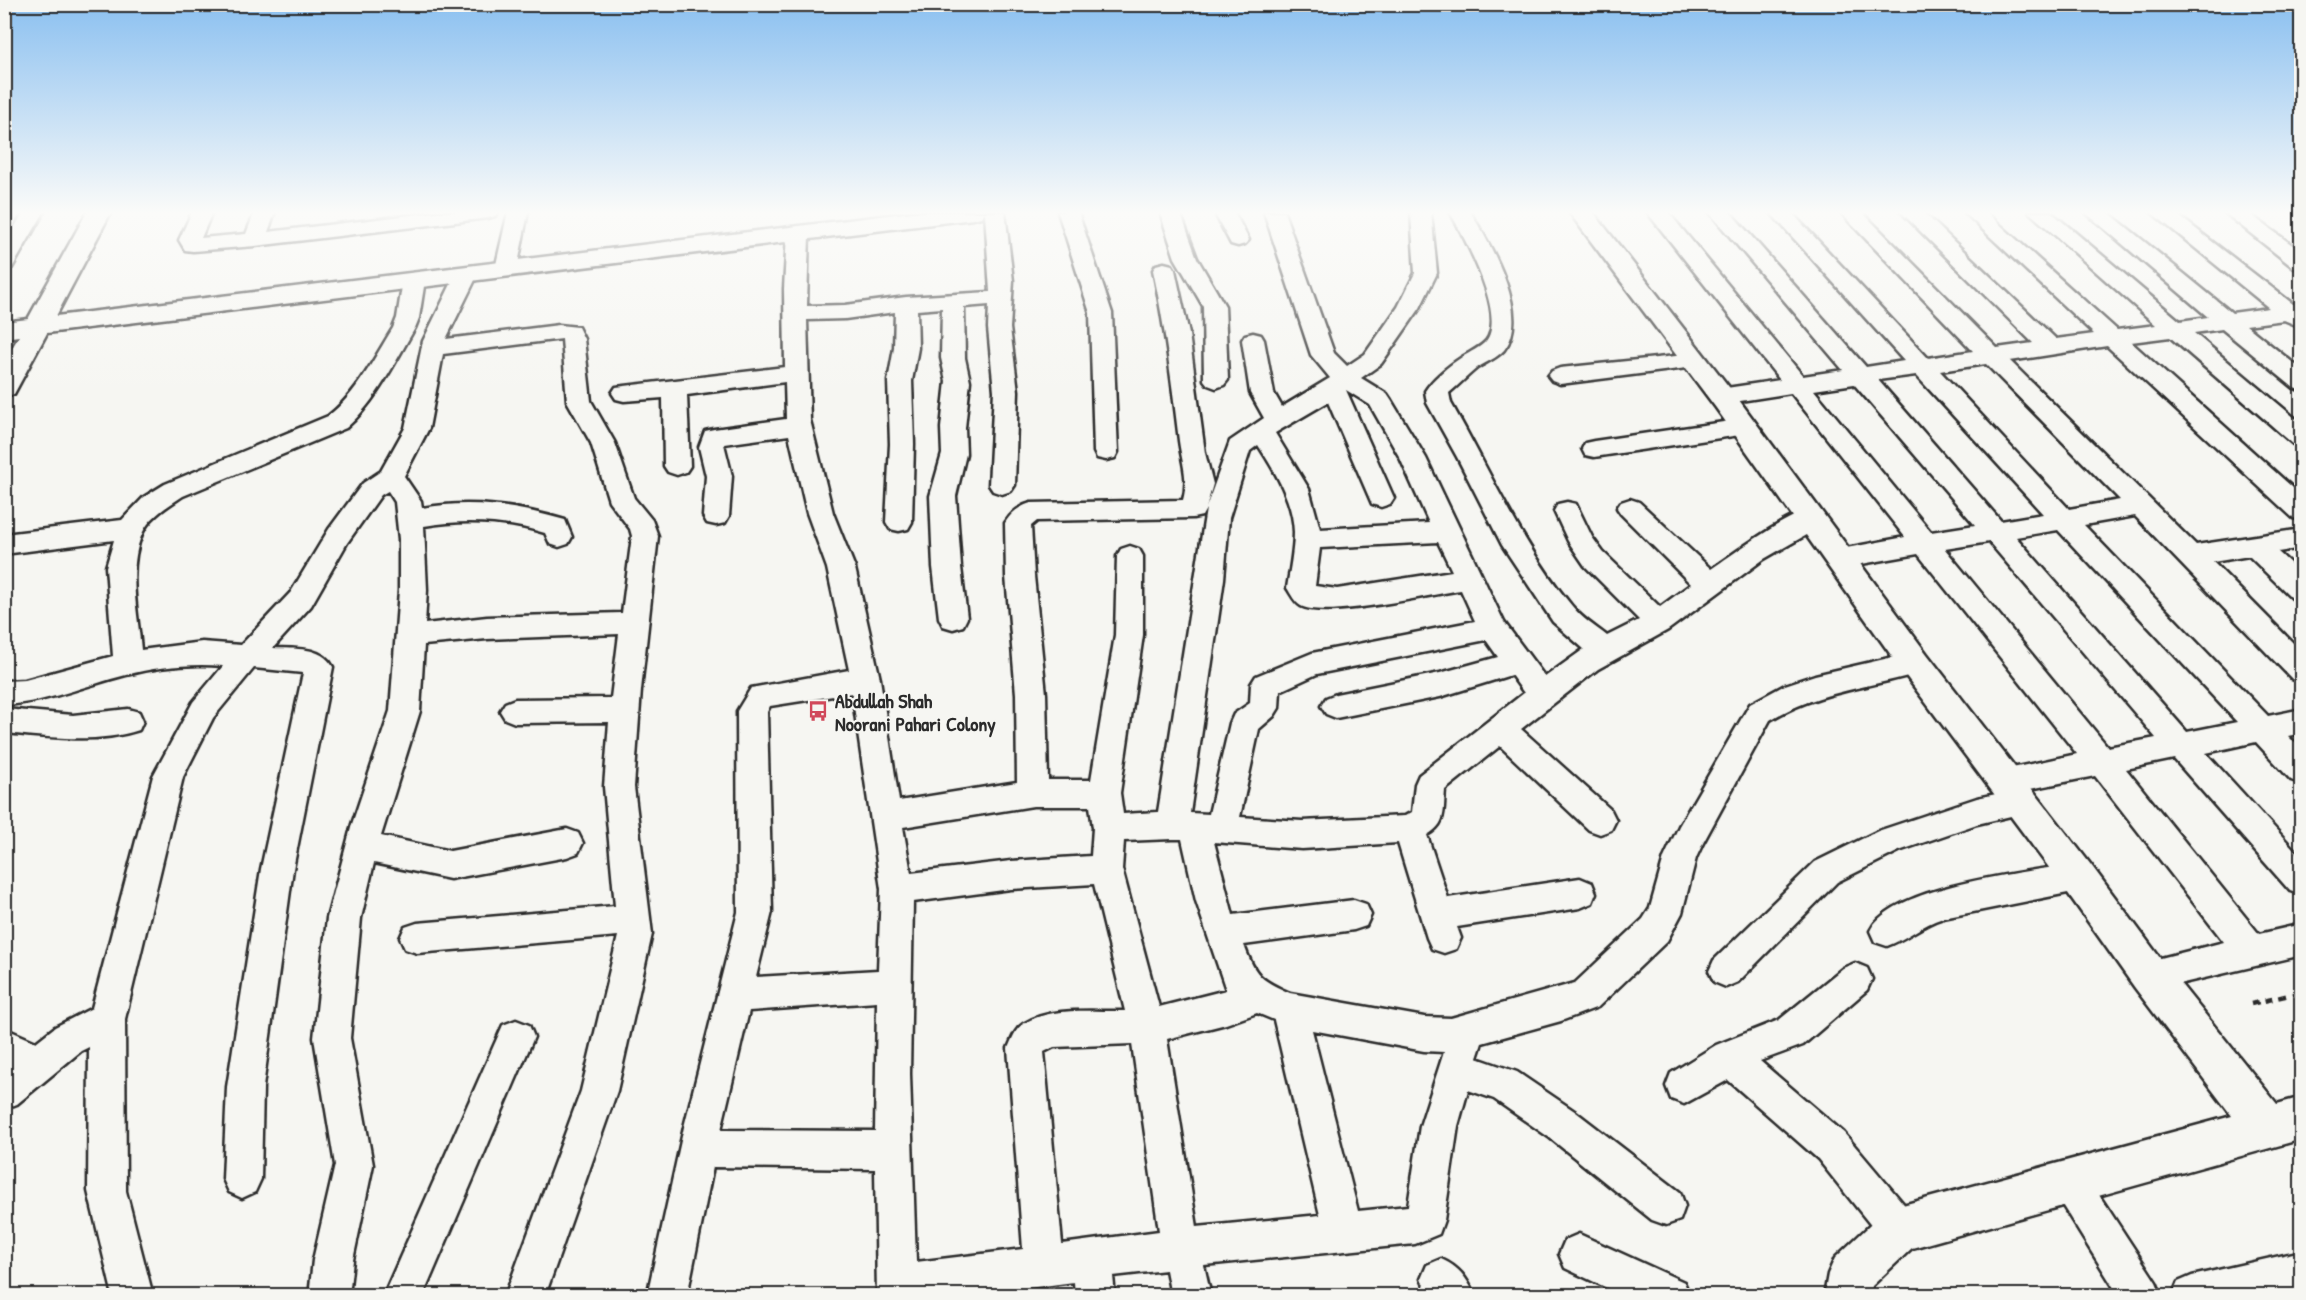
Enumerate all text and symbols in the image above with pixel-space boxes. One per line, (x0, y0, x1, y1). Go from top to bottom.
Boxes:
place label: Abdullah Shah Noorani Pahari Colony (835, 687, 996, 738)
bus stop icon: Abdullah Shah Noorani Pahari Colony (806, 699, 830, 723)

